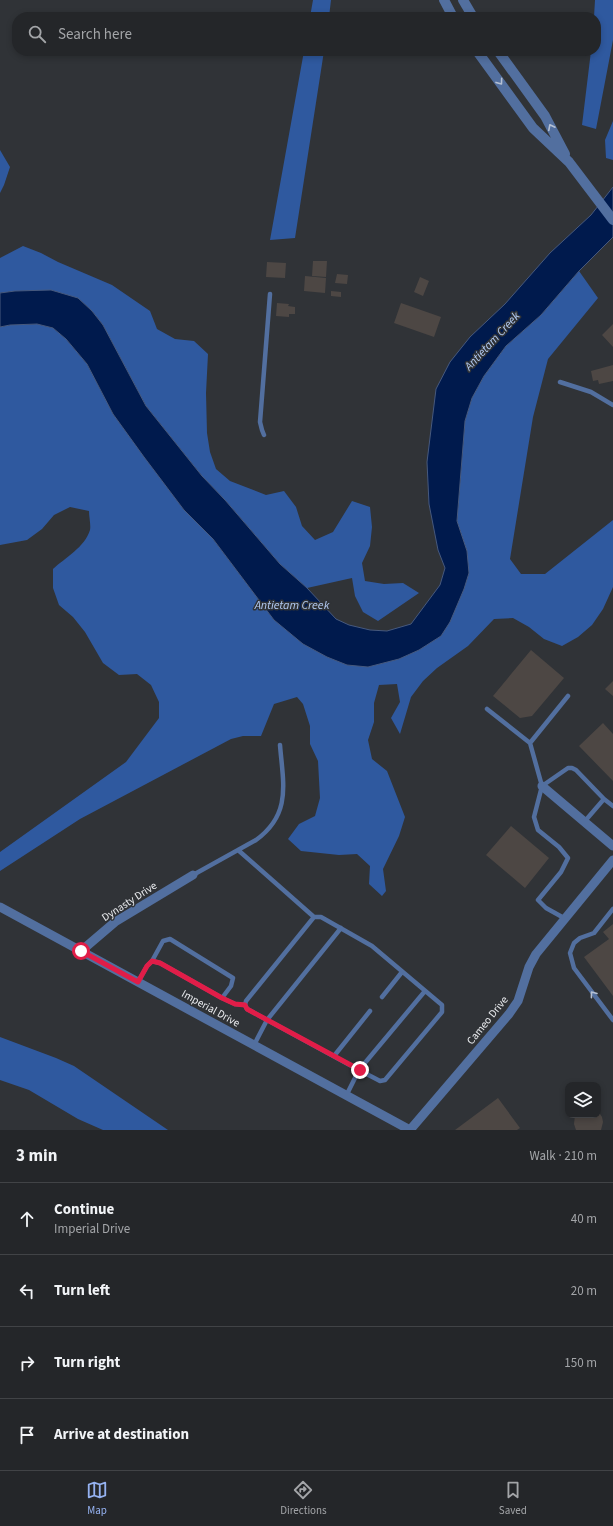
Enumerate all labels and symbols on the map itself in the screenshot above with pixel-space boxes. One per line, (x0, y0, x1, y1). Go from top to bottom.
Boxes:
one-way arrow (495, 78, 502, 85)
one-way arrow (548, 124, 556, 131)
water label: Antietam Creek (460, 308, 524, 375)
water label: Antietam Creek (254, 597, 330, 614)
street label: Dynasty Drive (99, 878, 160, 925)
route start (72, 942, 90, 960)
street label: Imperial Drive (179, 986, 243, 1031)
street label: Cameo Drive (463, 992, 512, 1048)
one-way arrow (591, 992, 598, 999)
route end (351, 1061, 369, 1079)

